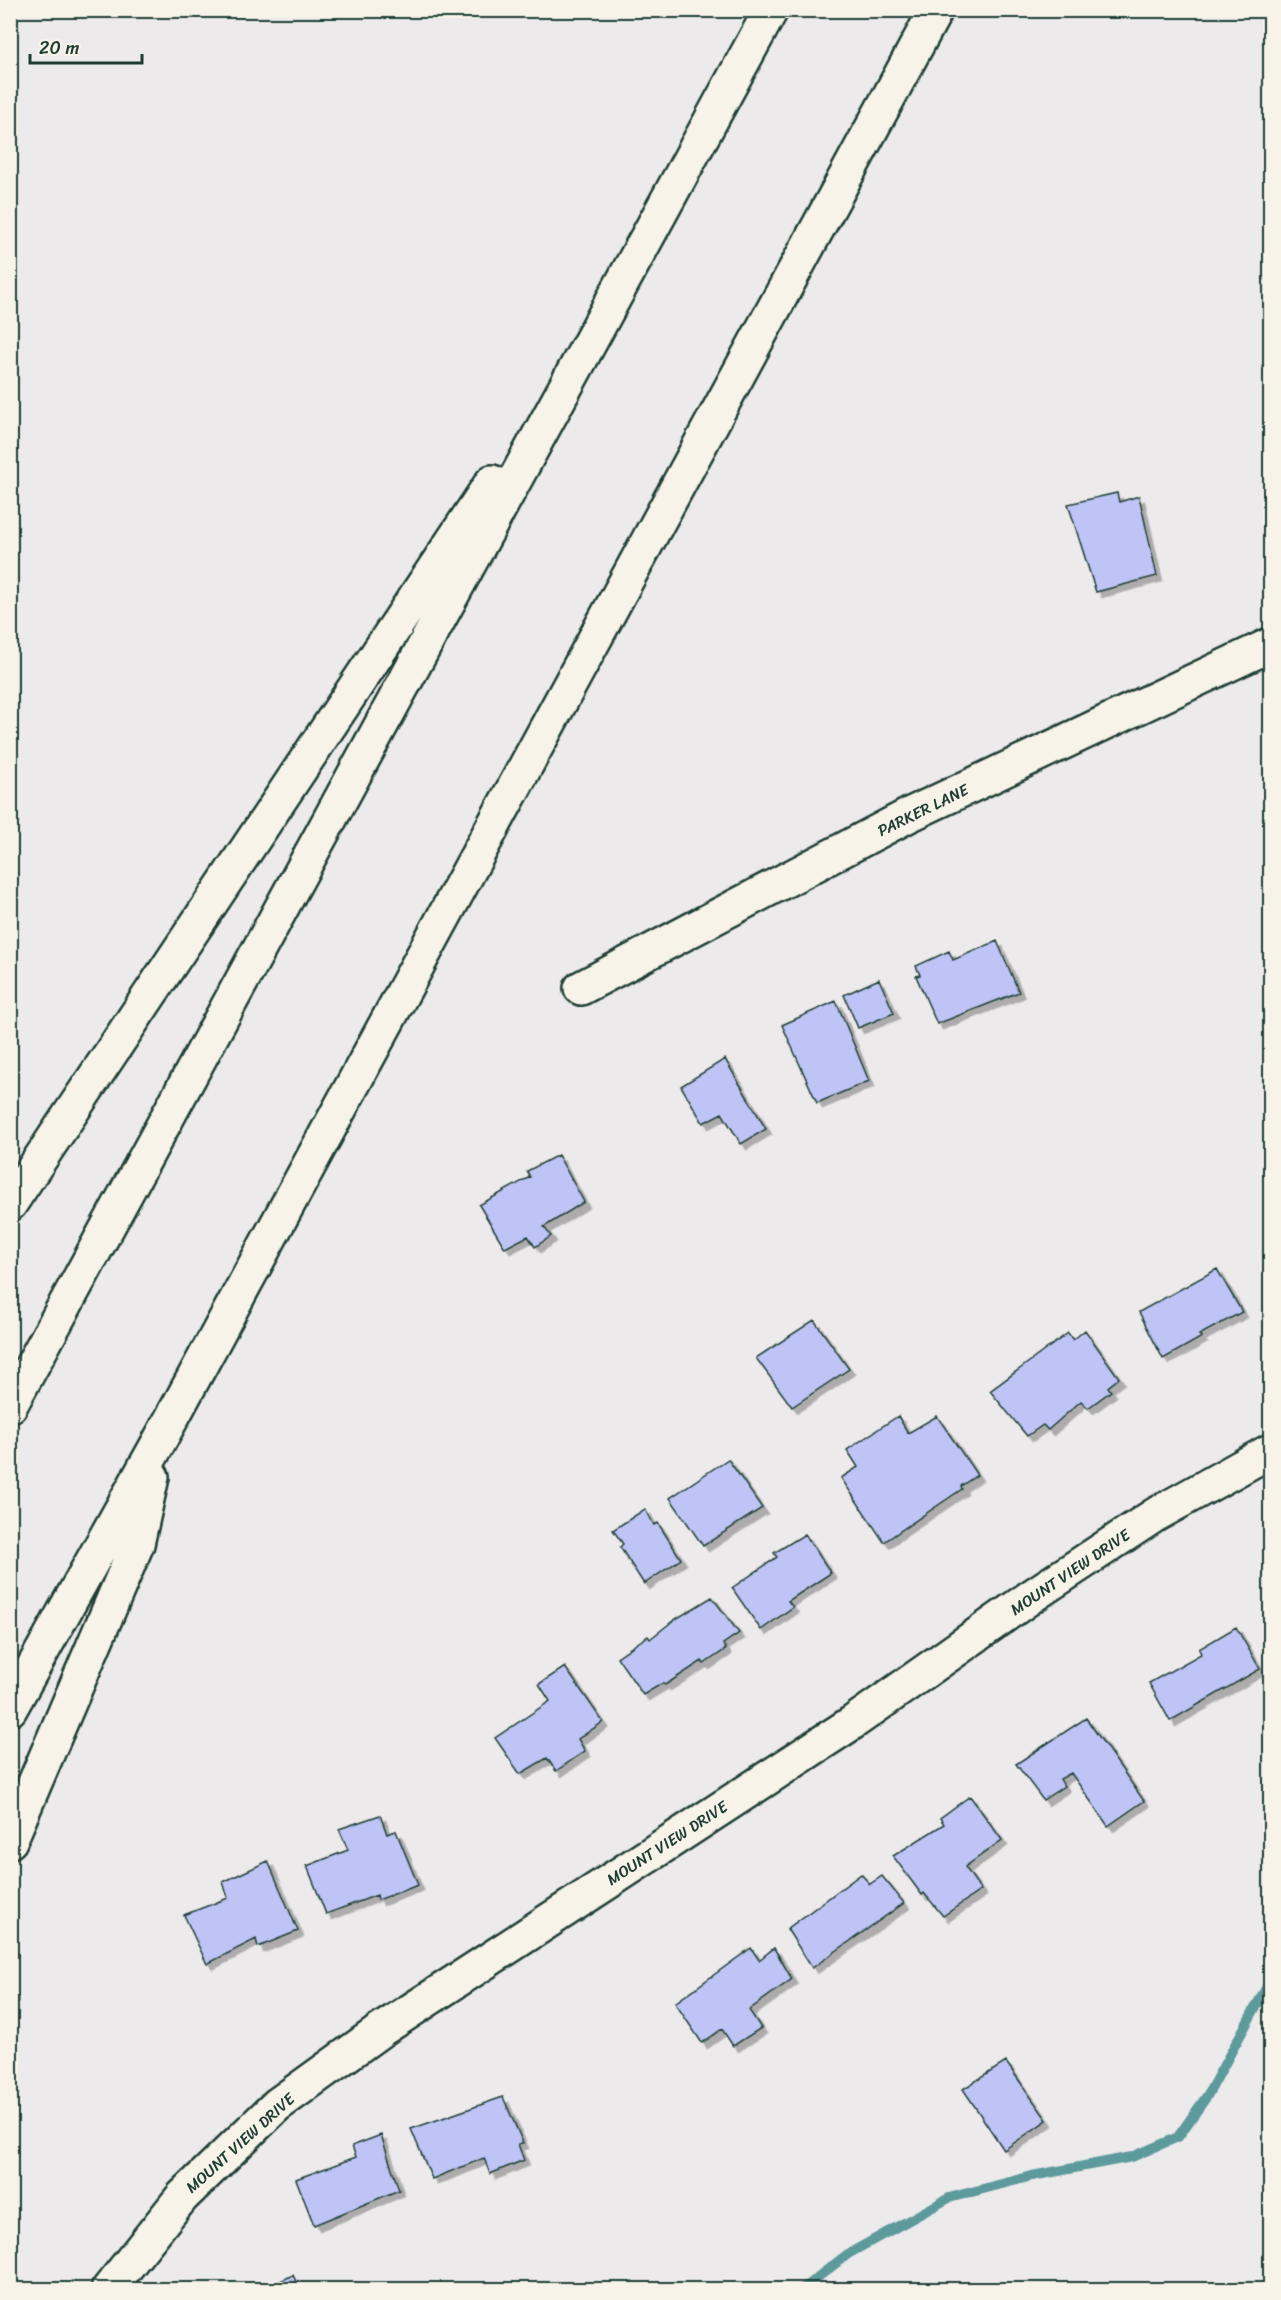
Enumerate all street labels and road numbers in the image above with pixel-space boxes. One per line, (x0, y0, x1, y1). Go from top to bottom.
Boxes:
street label: PARKER LANE (872, 775, 975, 845)
street label: MOUNT VIEW DRIVE (1004, 1520, 1137, 1623)
street label: MOUNT VIEW DRIVE (600, 1792, 734, 1893)
street label: MOUNT VIEW DRIVE (178, 2085, 302, 2201)

